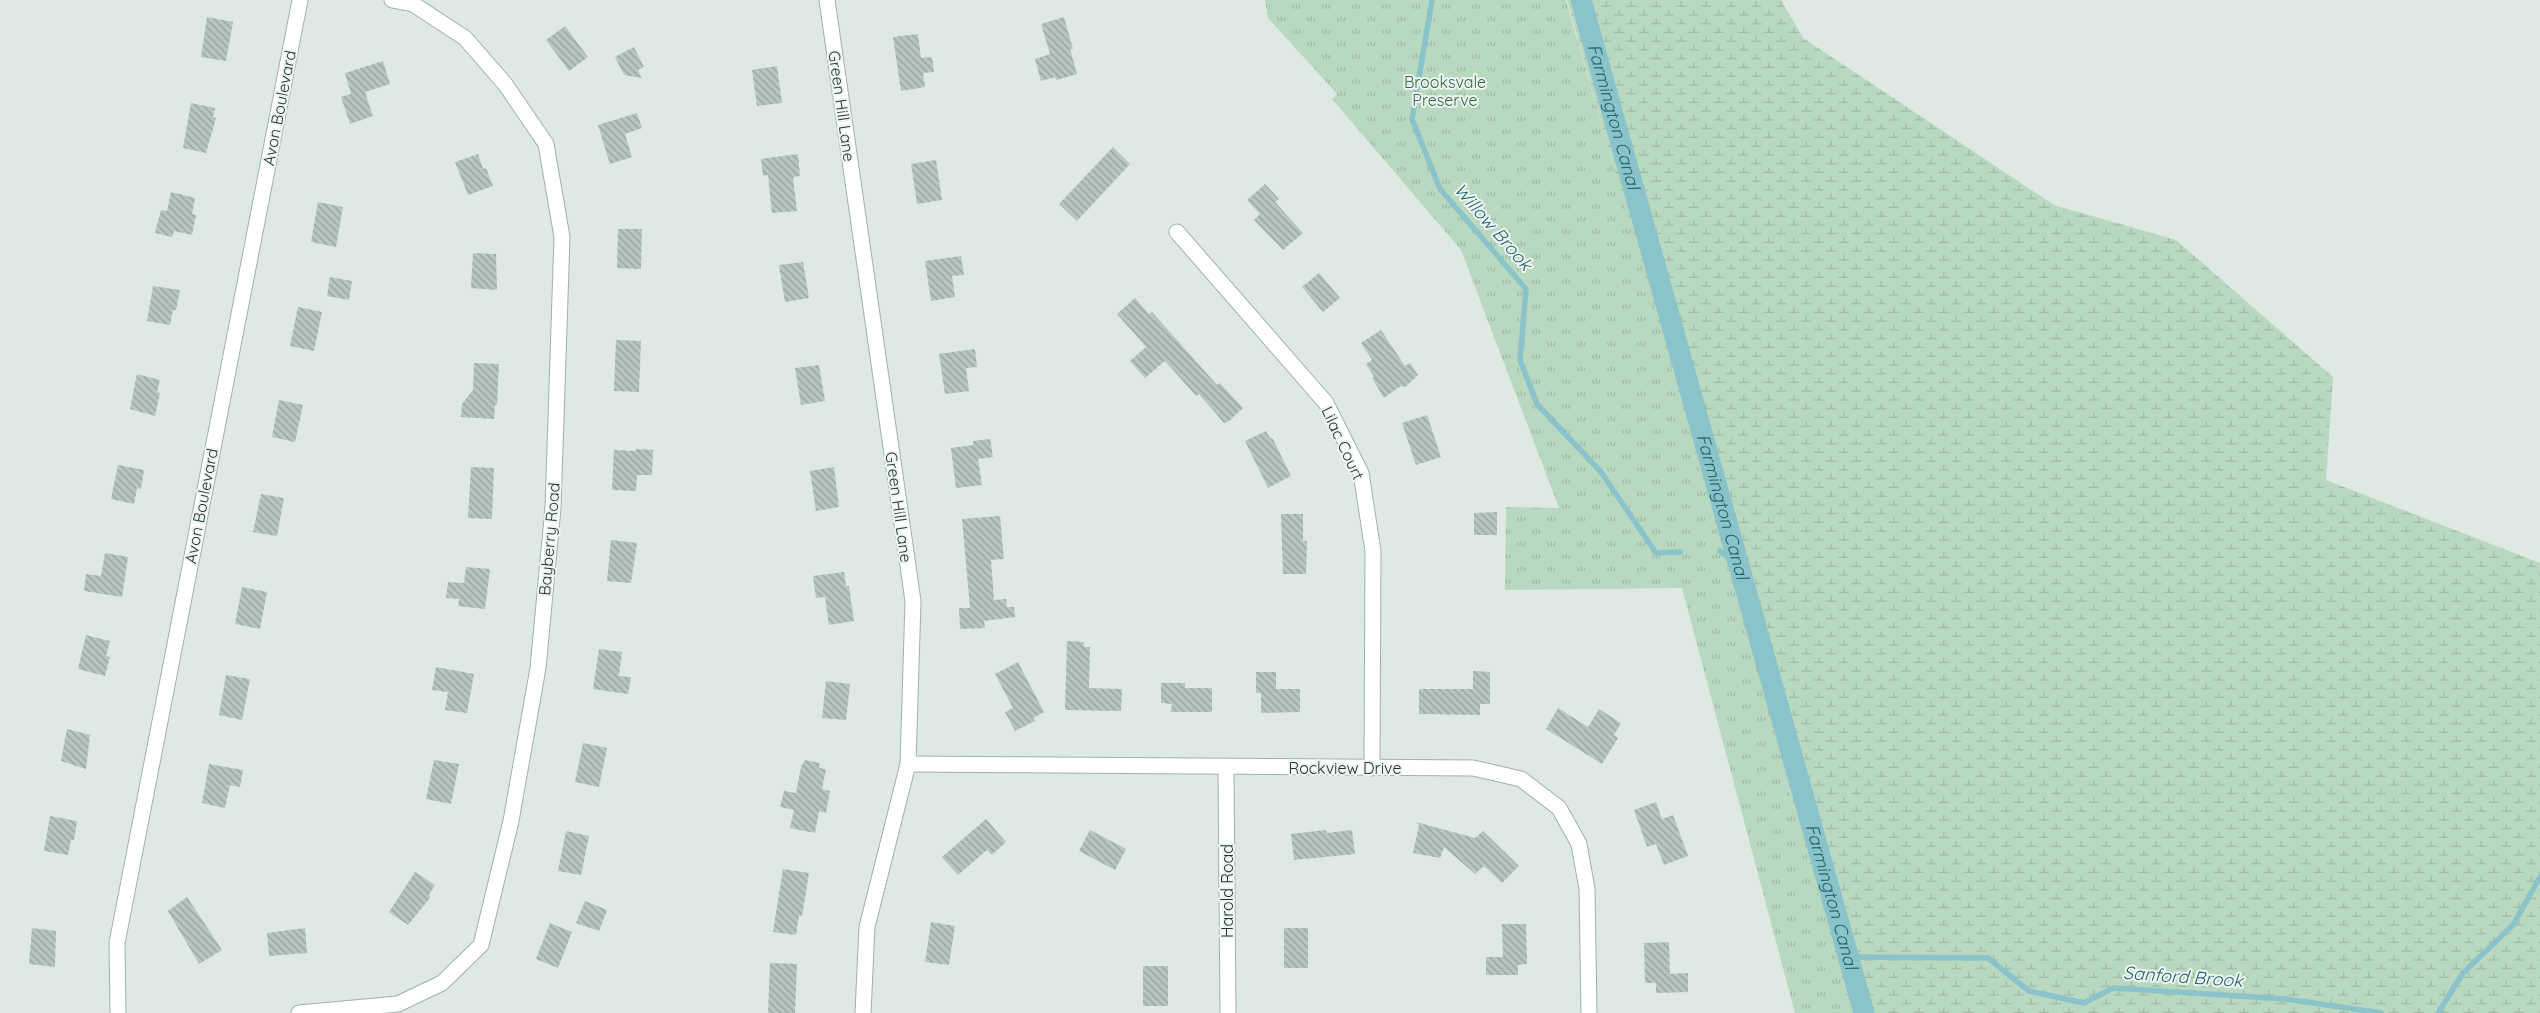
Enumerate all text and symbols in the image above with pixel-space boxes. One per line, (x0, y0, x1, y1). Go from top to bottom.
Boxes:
water label: Farmington Canal (1583, 41, 1646, 194)
street label: Avon Boulevard (258, 49, 300, 167)
street label: Green Hill Lane (824, 49, 860, 163)
park label: Brooksvale Preserve (1404, 72, 1486, 110)
water label: Willow Brook (1449, 178, 1538, 276)
street label: Lilac Court (1317, 403, 1369, 483)
water label: Farmington Canal (1692, 431, 1755, 584)
street label: Avon Boulevard (180, 447, 222, 565)
street label: Green Hill Lane (881, 450, 917, 564)
street label: Bayberry Road (534, 482, 564, 596)
street label: Rockview Drive (1289, 758, 1402, 778)
water label: Farmington Canal (1801, 821, 1864, 974)
street label: Harold Road (1217, 844, 1237, 938)
water label: Sanford Brook (2122, 961, 2245, 992)

